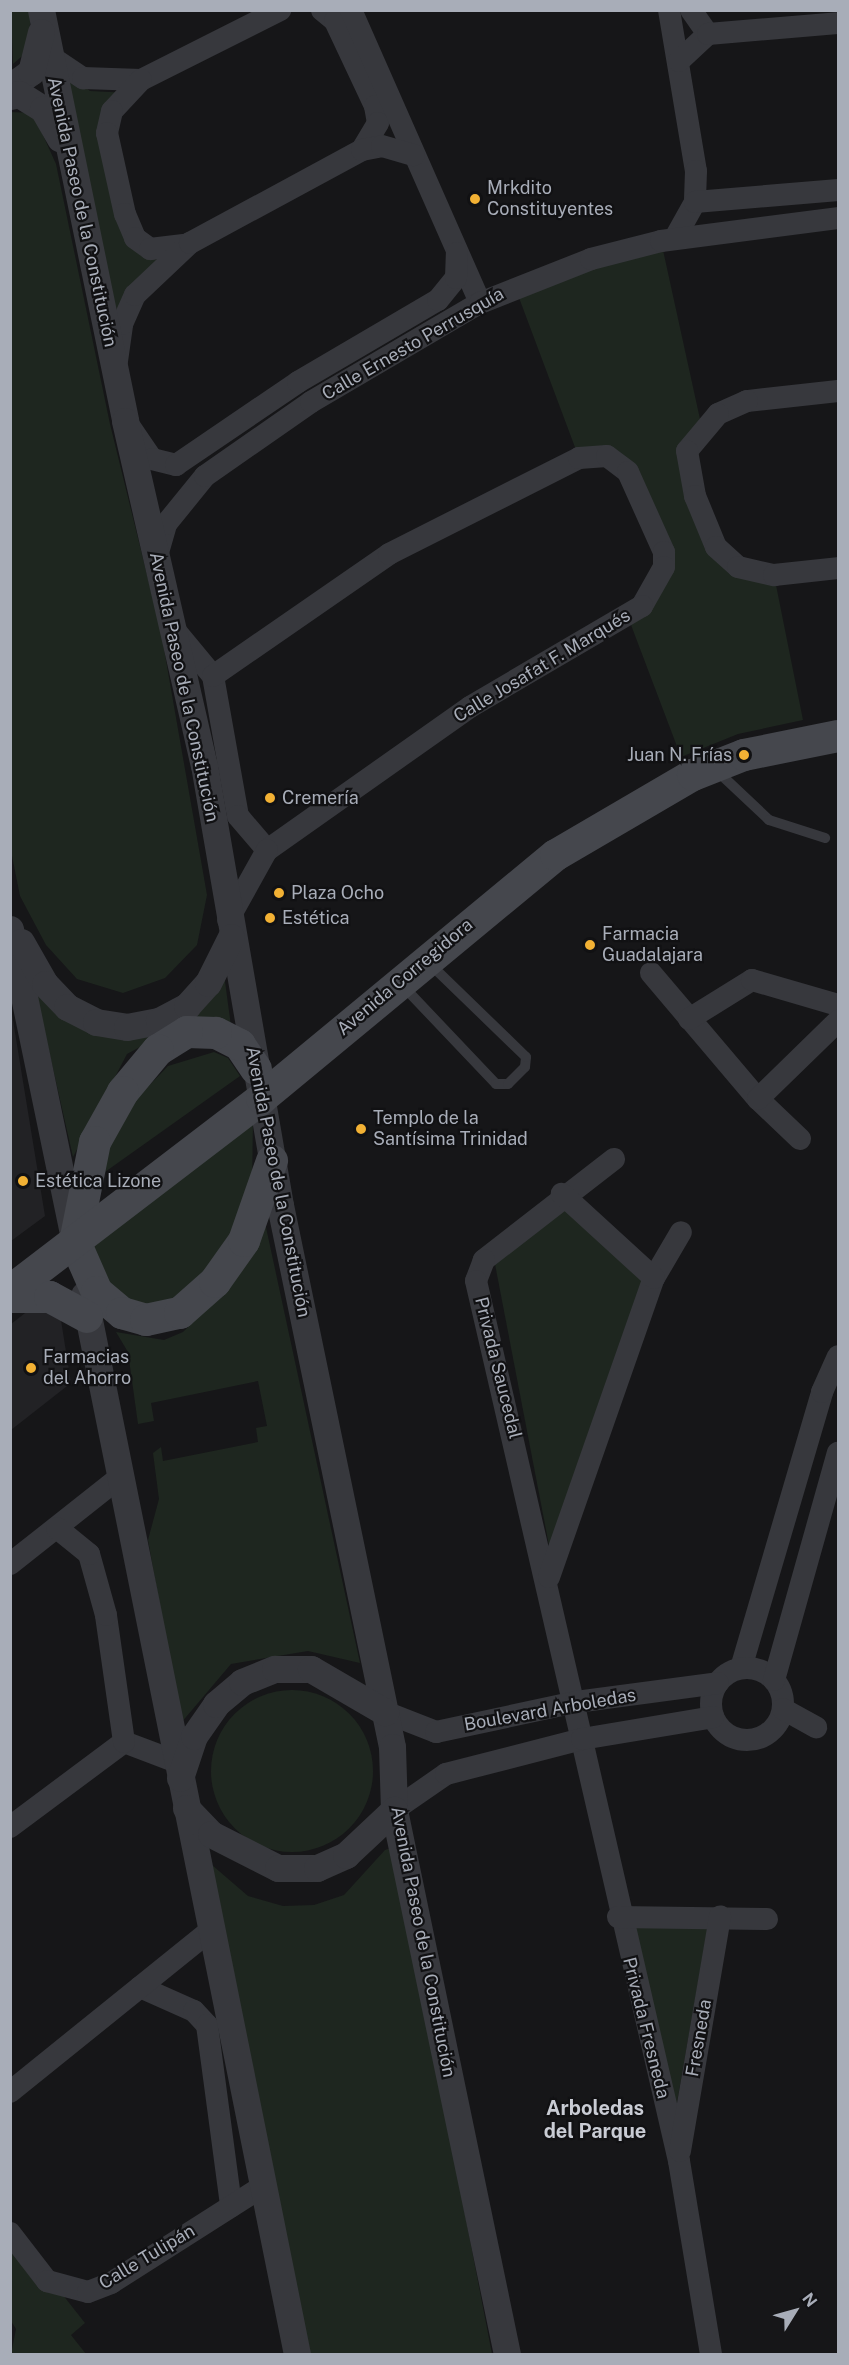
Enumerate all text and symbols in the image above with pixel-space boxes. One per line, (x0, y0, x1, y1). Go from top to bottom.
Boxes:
street label: Avenida Paseo de la Constitución (43, 75, 121, 349)
place label: Mrkdito Constituyentes (487, 178, 613, 220)
marker: Mrkdito Constituyentes (468, 192, 482, 206)
street label: Calle Ernesto Perrusquía (318, 283, 508, 405)
street label: Avenida Paseo de la Constitución (145, 550, 223, 824)
street label: Calle Josafat F. Marqués (450, 605, 634, 727)
place label: Juan N. Frías (627, 744, 732, 766)
marker: Juan N. Frías (737, 748, 751, 762)
place label: Cremería (282, 787, 359, 809)
marker: Cremería (263, 791, 277, 805)
place label: Plaza Ocho (291, 882, 384, 904)
marker: Plaza Ocho (272, 886, 286, 900)
place label: Estética (282, 907, 350, 929)
marker: Estética (263, 911, 277, 925)
street label: Avenida Corregidora (333, 914, 477, 1040)
place label: Farmacia Guadalajara (602, 924, 703, 966)
marker: Farmacia Guadalajara (583, 938, 597, 952)
street label: Avenida Paseo de la Constitución (241, 1044, 315, 1320)
place label: Templo de la Santísima Trinidad (373, 1108, 528, 1150)
marker: Templo de la Santísima Trinidad (354, 1122, 368, 1136)
place label: Estética Lizone (35, 1170, 161, 1192)
marker: Estética Lizone (16, 1174, 30, 1188)
street label: Privada Saucedal (470, 1295, 526, 1441)
place label: Farmacias del Ahorro (43, 1347, 131, 1390)
marker: Farmacias del Ahorro (24, 1361, 38, 1375)
street label: Boulevard Arboledas (462, 1684, 638, 1736)
street label: Avenida Paseo de la Constitución (386, 1804, 460, 2080)
street label: Privada Fresneda (618, 1955, 674, 2101)
street label: Fresneda (682, 1998, 716, 2078)
district label: Arboledas del Parque (544, 2096, 646, 2143)
street label: Calle Tulipán (95, 2220, 199, 2294)
north arrow (765, 2281, 825, 2341)
text: N (798, 2289, 821, 2311)

